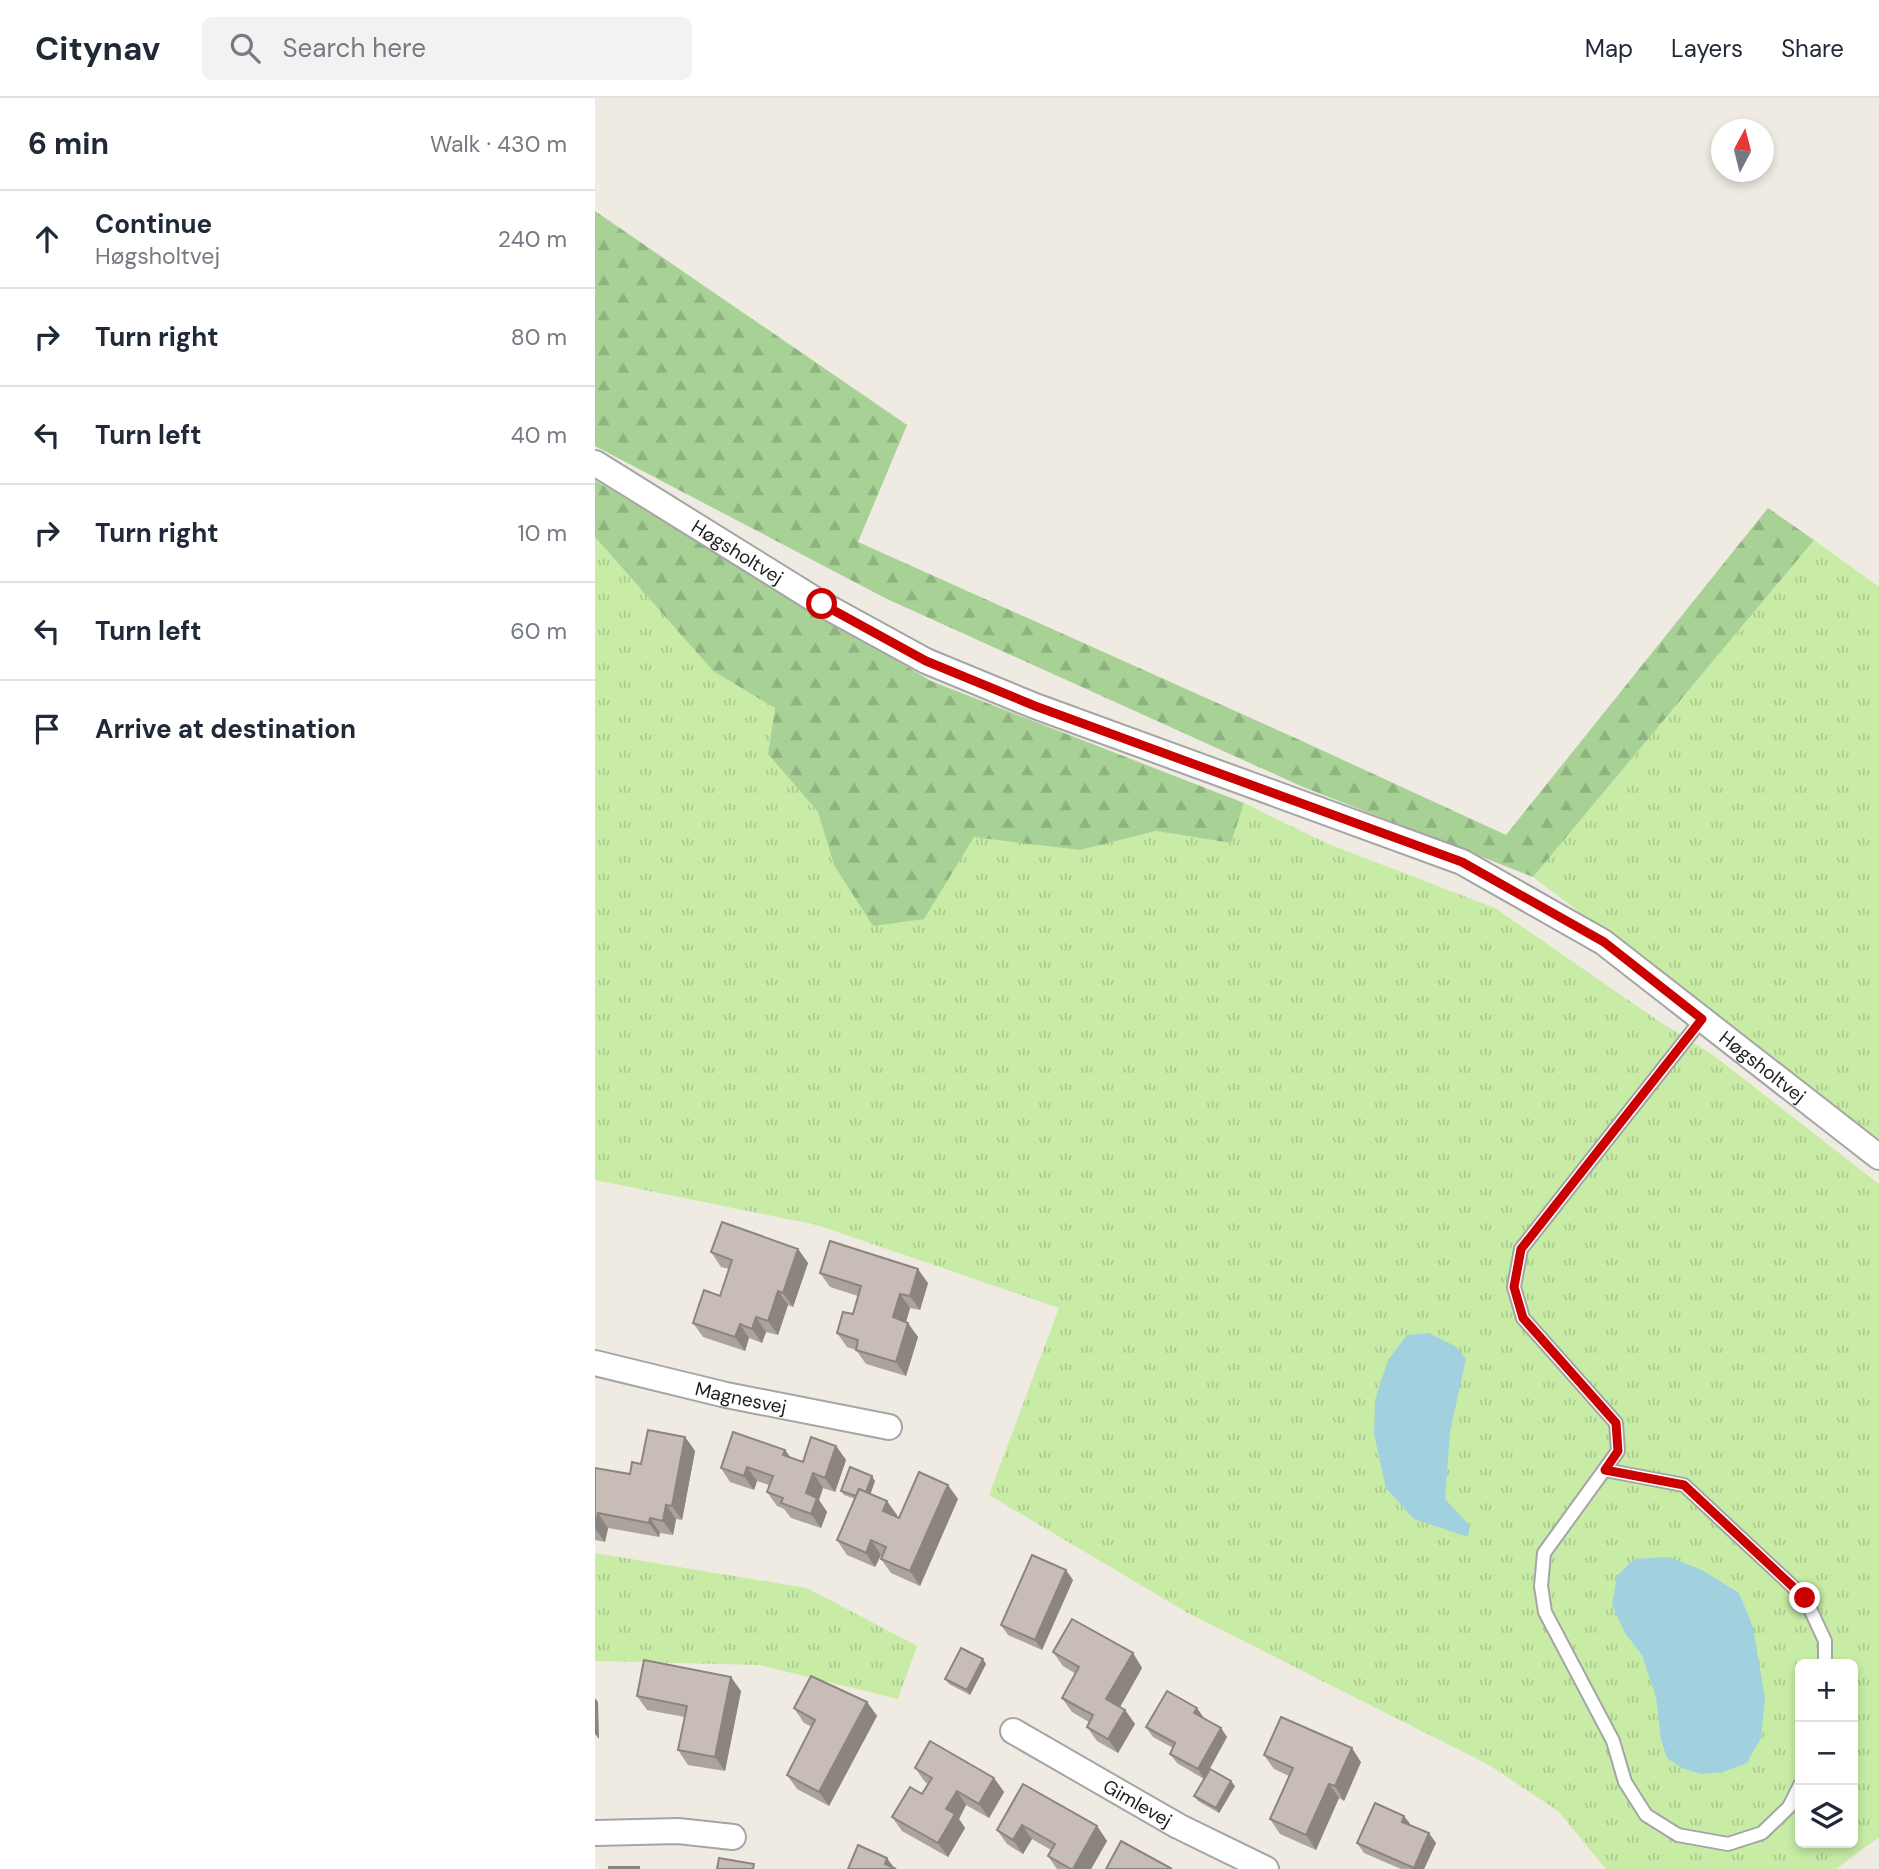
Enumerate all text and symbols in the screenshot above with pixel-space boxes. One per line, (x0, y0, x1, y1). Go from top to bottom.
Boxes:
search box (202, 17, 692, 80)
text: Citynav (35, 27, 160, 70)
icon: search (226, 29, 264, 67)
text: Search here (282, 31, 426, 65)
text: Map (1585, 33, 1633, 64)
text: Layers (1671, 33, 1743, 64)
text: Share (1781, 33, 1844, 64)
north arrow (1711, 119, 1774, 182)
text: 6 min (28, 124, 109, 163)
text: Walk · 430 m (430, 129, 567, 159)
text: Continue (95, 207, 212, 241)
icon: ahead (28, 220, 66, 258)
text: 240 m (498, 224, 567, 254)
text: Høgsholtvej (95, 241, 220, 271)
icon: right (28, 318, 66, 356)
text: Turn right (95, 320, 219, 354)
text: 80 m (511, 322, 567, 352)
icon: left (28, 416, 66, 454)
text: Turn left (95, 418, 202, 452)
text: 40 m (511, 420, 567, 450)
icon: right (28, 514, 66, 552)
street label: Høgsholtvej (687, 514, 788, 590)
text: Turn right (95, 516, 219, 550)
text: 10 m (517, 518, 567, 548)
route start (806, 588, 837, 619)
icon: left (28, 612, 66, 650)
text: Turn left (95, 614, 202, 648)
text: 60 m (510, 616, 567, 646)
icon: arrive (28, 710, 66, 748)
text: Arrive at destination (95, 712, 356, 746)
street label: Høgsholtvej (1714, 1025, 1811, 1108)
street label: Magnesvej (693, 1375, 789, 1419)
route end (1789, 1582, 1820, 1613)
map controls (1795, 1659, 1858, 1848)
button: + (1795, 1659, 1858, 1722)
button: − (1795, 1722, 1858, 1785)
street label: Gimlevej (1099, 1773, 1177, 1833)
button: layers (1795, 1785, 1858, 1848)

